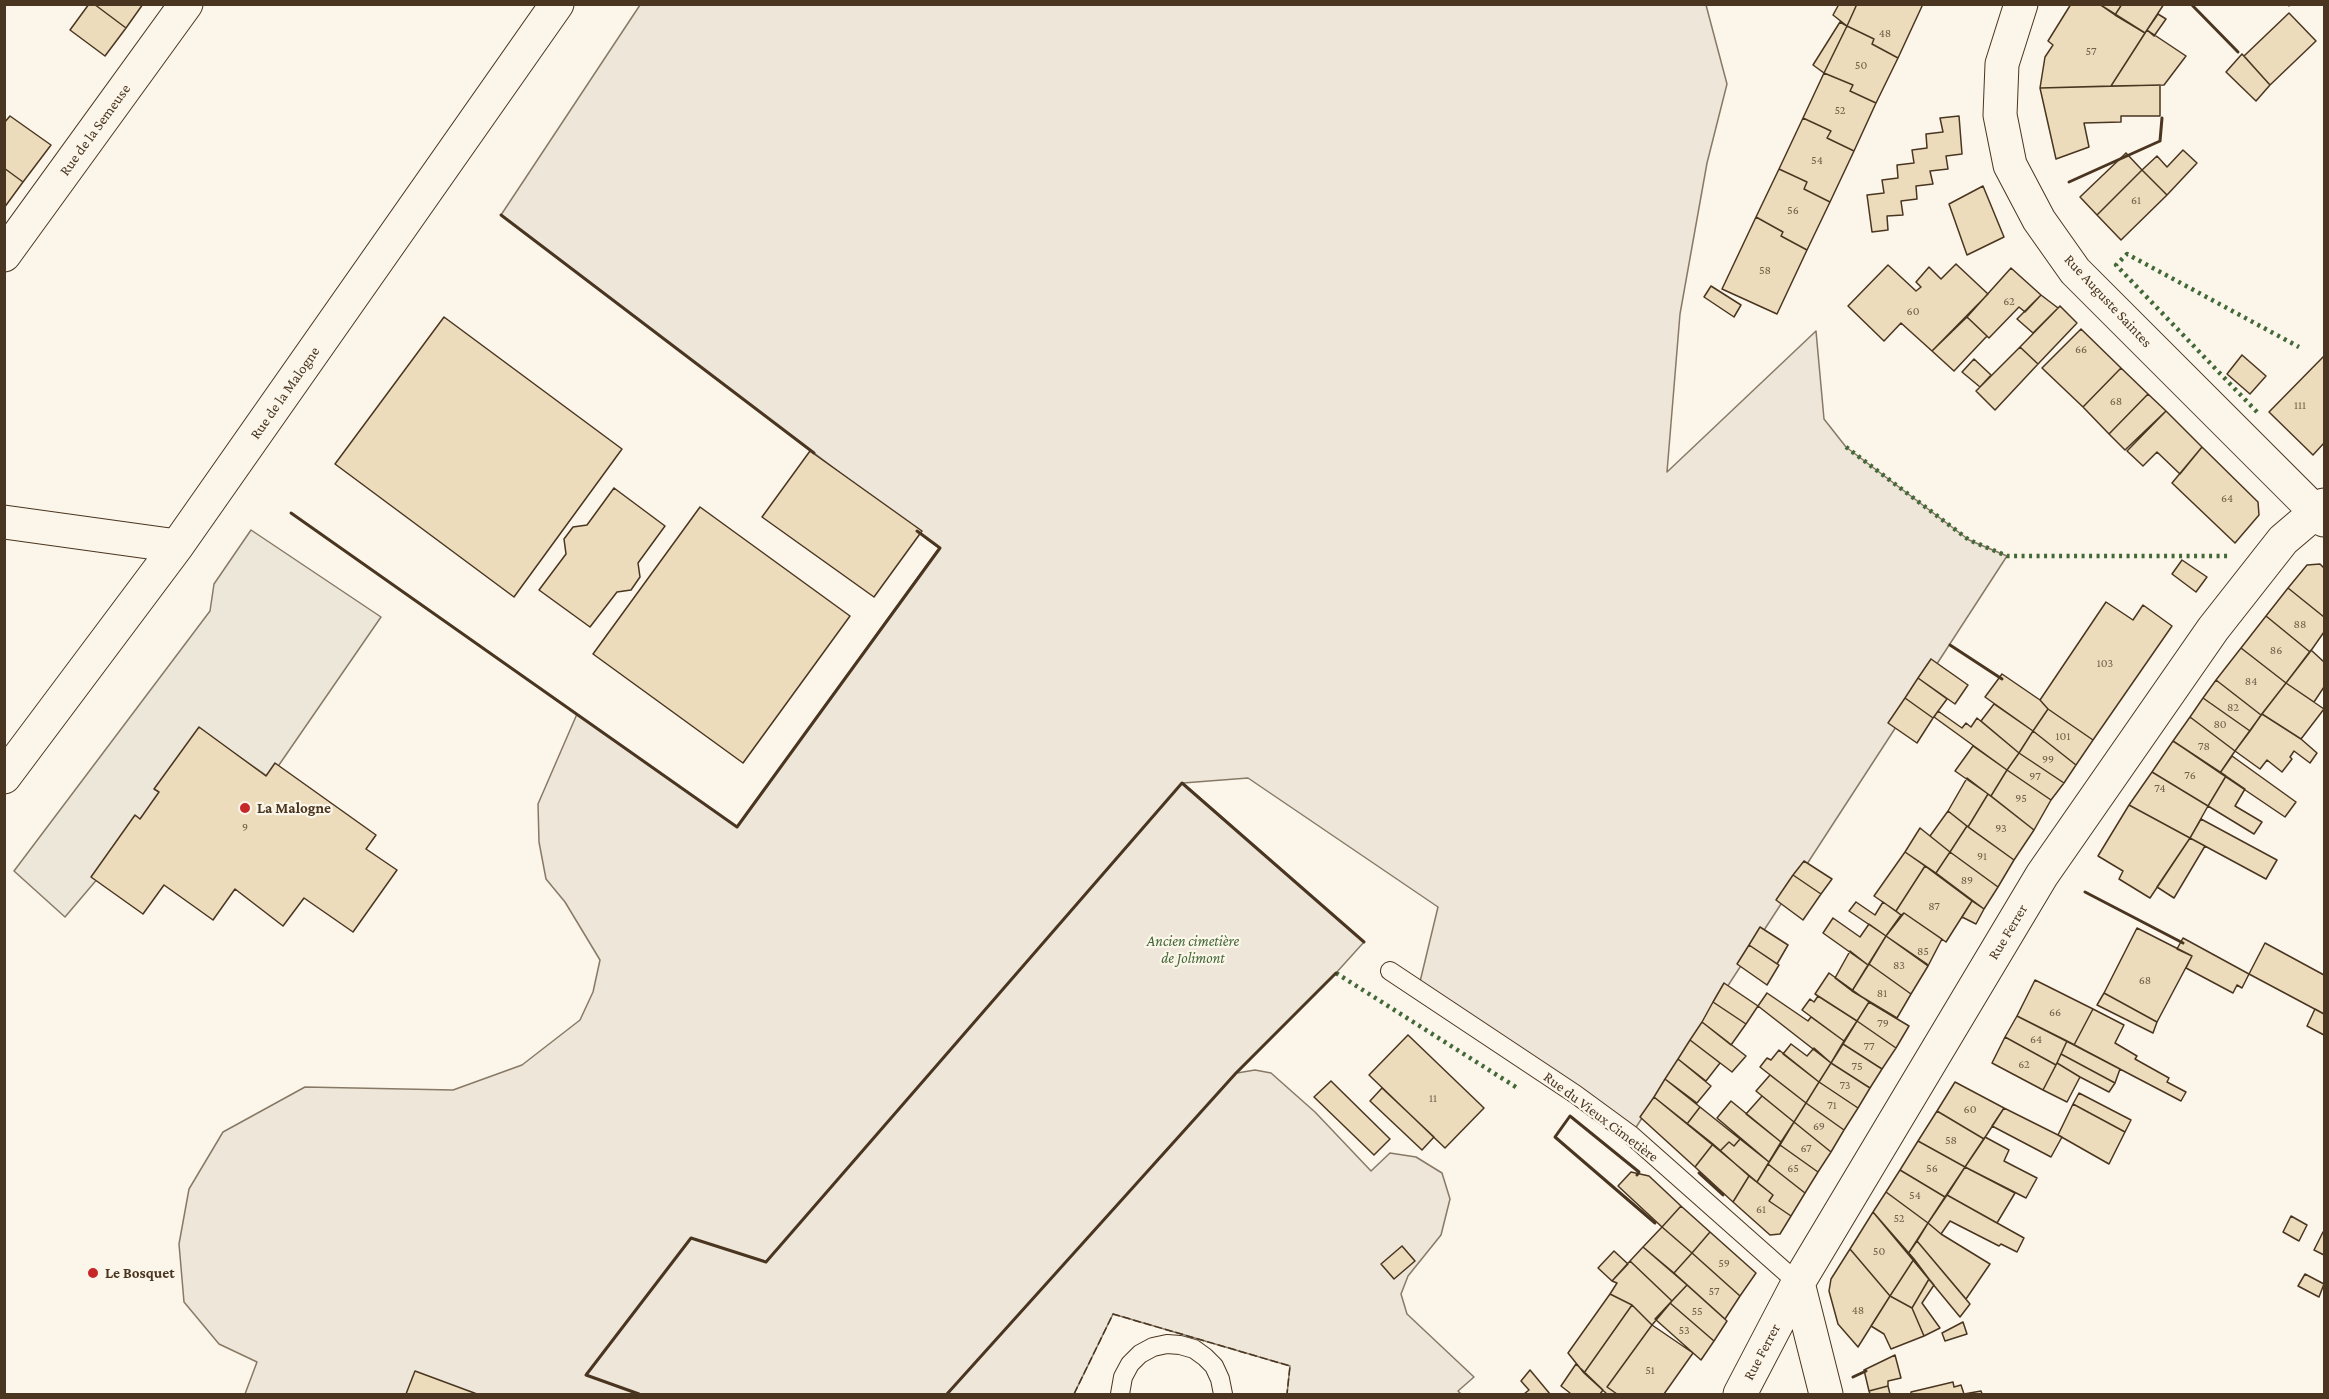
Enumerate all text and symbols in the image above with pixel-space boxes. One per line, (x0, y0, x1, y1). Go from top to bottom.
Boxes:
house number: 48 (1879, 26, 1891, 40)
house number: 57 (2086, 44, 2096, 58)
house number: 50 (1855, 58, 1867, 72)
street label: Rue de la Semeuse (56, 81, 134, 179)
house number: 52 (1834, 103, 1846, 117)
house number: 54 (1811, 153, 1823, 167)
house number: 61 (2131, 193, 2141, 207)
house number: 56 (1787, 203, 1799, 217)
street label: Rue Auguste Saintes (2060, 251, 2156, 351)
house number: 58 (1759, 263, 1771, 277)
house number: 62 (2003, 294, 2015, 308)
house number: 60 (1907, 304, 1919, 318)
house number: 66 (2075, 342, 2087, 356)
street label: Rue de la Malogne (246, 343, 324, 443)
house number: 68 (2110, 394, 2122, 408)
house number: 111 (2294, 398, 2306, 412)
house number: 64 (2221, 491, 2233, 505)
house number: 88 (2294, 617, 2306, 631)
house number: 86 (2270, 643, 2282, 657)
house number: 103 (2097, 656, 2113, 670)
house number: 84 (2245, 674, 2257, 688)
house number: 82 (2227, 700, 2239, 714)
house number: 80 (2213, 717, 2227, 731)
house number: 101 (2056, 729, 2070, 743)
house number: 78 (2198, 739, 2210, 753)
house number: 99 (2042, 752, 2054, 766)
house number: 76 (2184, 768, 2196, 782)
house number: 97 (2029, 769, 2041, 783)
house number: 74 (2154, 781, 2166, 795)
house number: 95 (2015, 791, 2027, 805)
place label: La Malogne (257, 799, 331, 817)
marker: La Malogne (238, 801, 252, 815)
house number: 9 (242, 820, 248, 834)
house number: 93 (1995, 821, 2007, 835)
house number: 91 (1977, 849, 1987, 863)
house number: 89 (1961, 873, 1973, 887)
house number: 87 (1928, 899, 1940, 913)
street label: Rue Ferrer (1984, 901, 2032, 963)
park label: Ancien cimetière de Jolimont (1147, 932, 1239, 967)
house number: 85 (1917, 944, 1929, 958)
house number: 83 (1893, 958, 1905, 972)
house number: 68 (2139, 973, 2151, 987)
house number: 81 (1877, 986, 1887, 1000)
house number: 66 (2049, 1005, 2061, 1019)
house number: 79 (1877, 1016, 1889, 1030)
house number: 64 (2030, 1032, 2042, 1046)
house number: 77 (1863, 1039, 1875, 1053)
house number: 62 (2018, 1057, 2030, 1071)
house number: 75 (1851, 1059, 1863, 1073)
street label: Rue du Vieux Cimetière (1540, 1068, 1662, 1166)
house number: 73 (1839, 1078, 1851, 1092)
house number: 11 (1429, 1091, 1437, 1105)
house number: 71 (1827, 1098, 1837, 1112)
house number: 60 (1964, 1102, 1976, 1116)
house number: 69 (1813, 1119, 1825, 1133)
house number: 58 (1945, 1133, 1957, 1147)
house number: 67 (1800, 1141, 1812, 1155)
house number: 65 (1787, 1161, 1799, 1175)
house number: 56 (1926, 1161, 1938, 1175)
house number: 54 (1909, 1188, 1921, 1202)
house number: 61 (1756, 1202, 1766, 1216)
house number: 52 (1893, 1211, 1905, 1225)
house number: 50 (1873, 1244, 1885, 1258)
house number: 59 (1718, 1256, 1730, 1270)
place label: Le Bosquet (105, 1264, 175, 1282)
marker: Le Bosquet (86, 1266, 100, 1280)
house number: 57 (1709, 1284, 1719, 1298)
house number: 48 (1852, 1303, 1864, 1317)
house number: 55 (1691, 1304, 1703, 1318)
street label: Rue Ferrer (1740, 1321, 1784, 1383)
house number: 53 (1678, 1323, 1690, 1337)
house number: 51 (1645, 1363, 1655, 1377)

